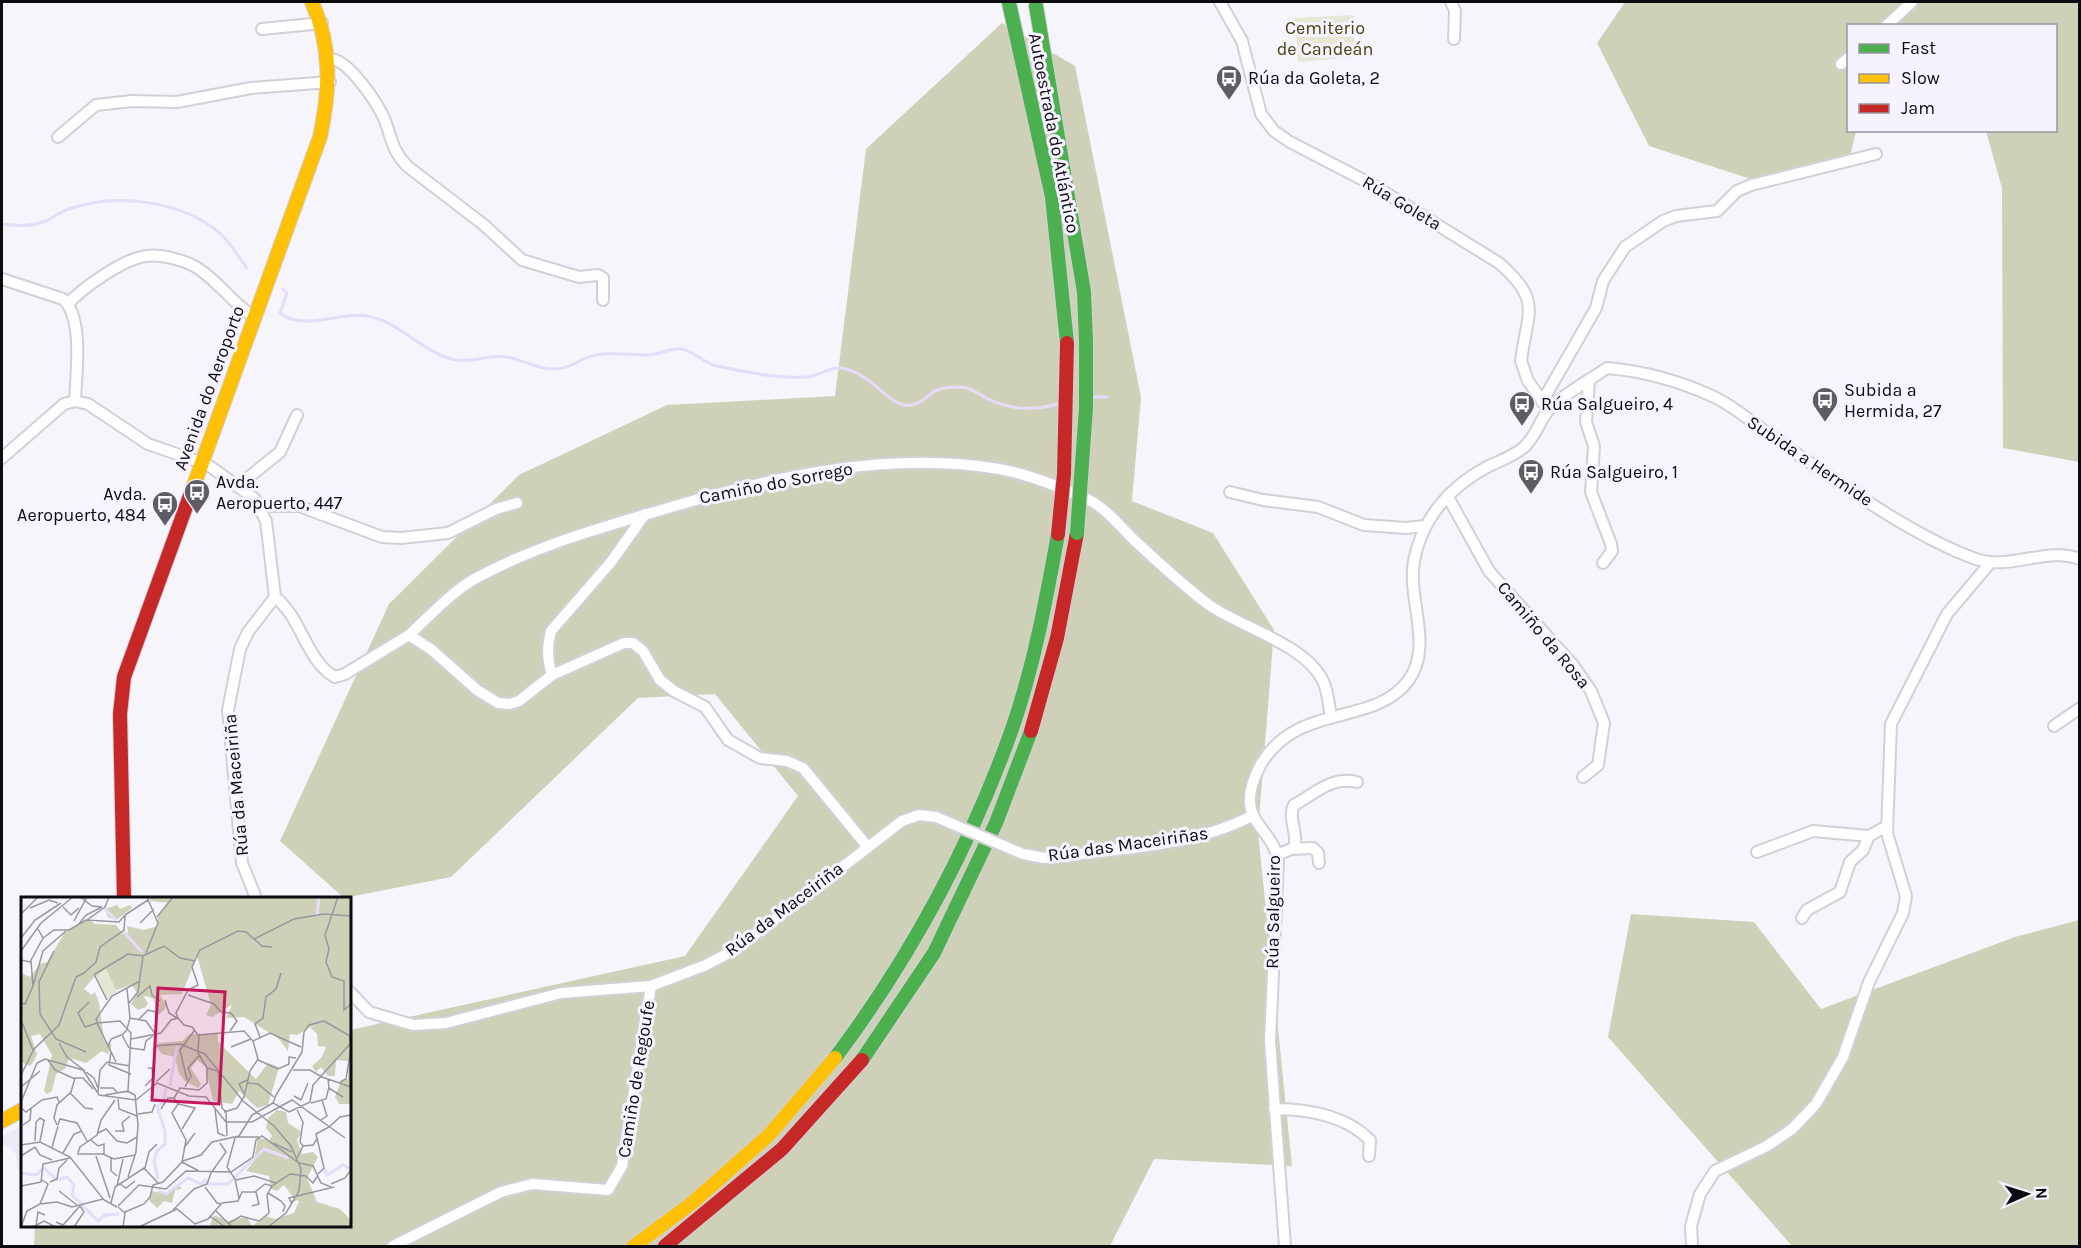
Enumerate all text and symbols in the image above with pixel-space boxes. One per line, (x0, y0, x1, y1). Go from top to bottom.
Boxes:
park label: Cemiterio de Candeán (1277, 17, 1373, 60)
legend (1847, 24, 2057, 132)
street label: Autoestrada do Atlántico (1024, 31, 1084, 235)
text: Fast (1901, 37, 1936, 59)
bus stop icon: Rúa da Goleta, 2 (1214, 63, 1244, 101)
place label: Rúa da Goleta, 2 (1248, 67, 1380, 89)
text: Slow (1901, 67, 1940, 89)
text: Jam (1901, 97, 1935, 119)
street label: Rúa Goleta (1358, 171, 1446, 235)
street label: Avenida do Aeroporto (169, 303, 249, 473)
place label: Subida a Hermida, 27 (1844, 379, 1942, 422)
bus stop icon: Subida a Hermida, 27 (1810, 385, 1840, 423)
bus stop icon: Rúa Salgueiro, 4 (1507, 389, 1537, 427)
place label: Rúa Salgueiro, 4 (1541, 393, 1673, 415)
street label: Subida a Hermide (1743, 411, 1877, 511)
street label: Camiño do Sorrego (697, 457, 855, 509)
bus stop icon: Rúa Salgueiro, 1 (1516, 457, 1546, 495)
place label: Rúa Salgueiro, 1 (1550, 461, 1678, 483)
place label: Avda. Aeropuerto, 447 (216, 471, 343, 514)
bus stop icon: Avda. Aeropuerto, 447 (182, 477, 212, 515)
place label: Avda. Aeropuerto, 484 (17, 483, 146, 526)
bus stop icon: Avda. Aeropuerto, 484 (150, 489, 180, 527)
street label: Camiño da Rosa (1493, 577, 1595, 693)
street label: Rúa da Maceiriña (219, 713, 253, 857)
street label: Rúa das Maceiriñas (1046, 822, 1210, 866)
street label: Rúa Salgueiro (1261, 855, 1285, 969)
street label: Rúa da Maceiriña (720, 857, 848, 961)
inset map (21, 897, 351, 1227)
street label: Camiño de Regoufe (613, 999, 659, 1159)
north arrow (1997, 1164, 2057, 1224)
text: N (2032, 1187, 2051, 1199)

